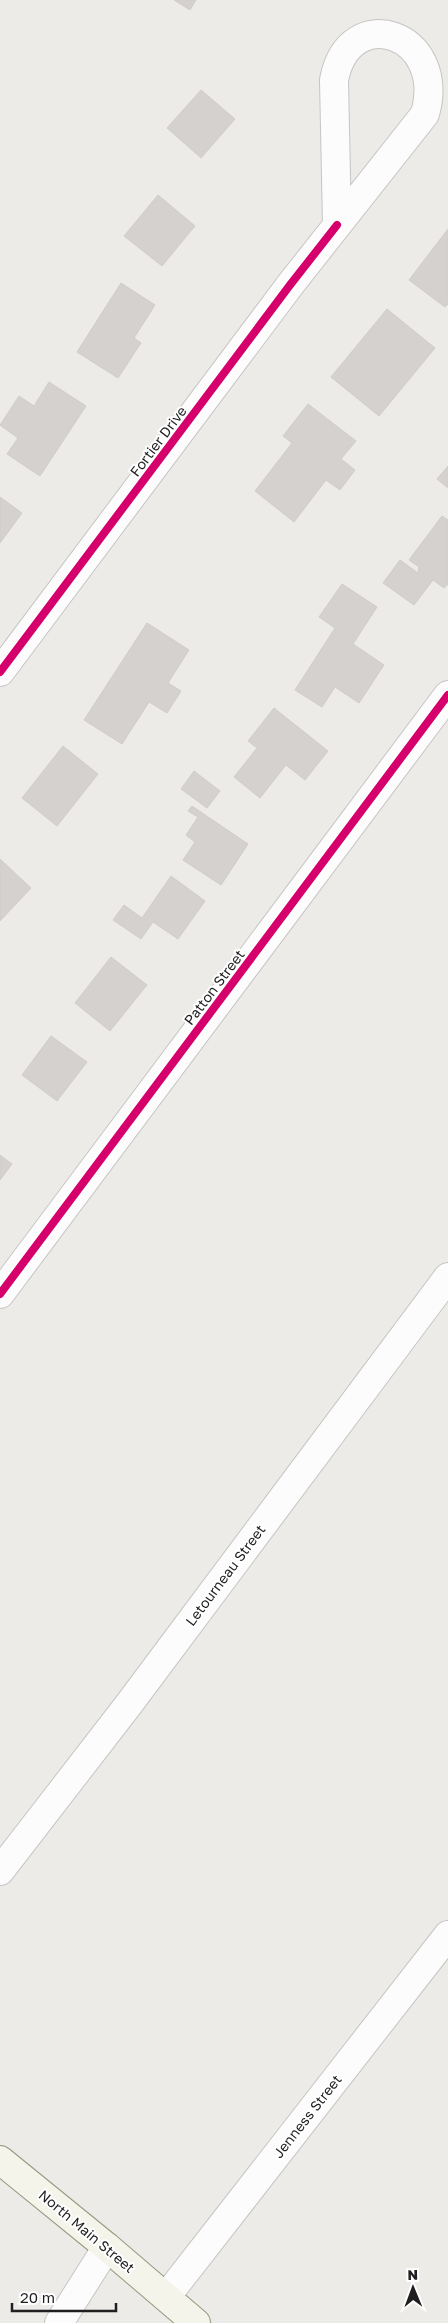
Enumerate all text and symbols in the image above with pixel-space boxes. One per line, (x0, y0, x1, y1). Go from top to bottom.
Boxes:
street label: Fortier Drive (126, 403, 190, 479)
street label: Patton Street (180, 946, 248, 1028)
street label: Letourneau Street (182, 1521, 268, 1629)
street label: Jenness Street (269, 2071, 345, 2161)
street label: North Main Street (36, 2186, 138, 2276)
north arrow (388, 2263, 438, 2313)
text: N (407, 2266, 418, 2283)
scale bar (12, 2280, 116, 2312)
text: 20 m (20, 2288, 55, 2306)

